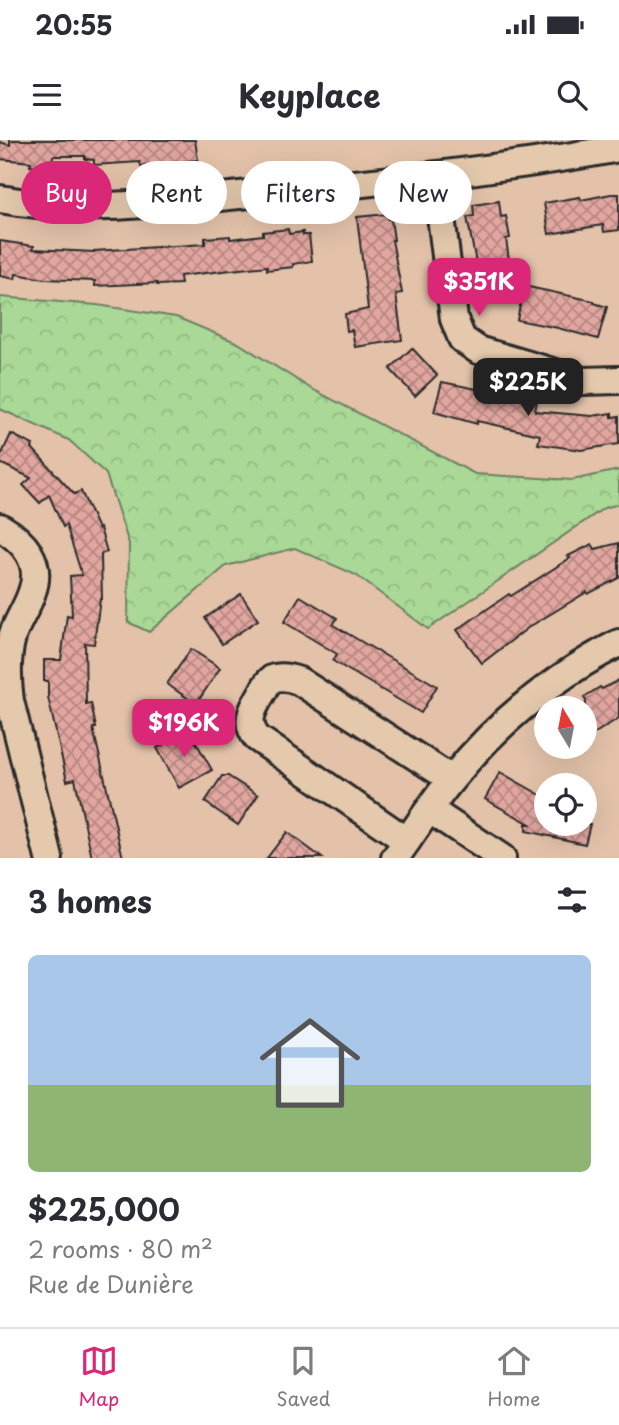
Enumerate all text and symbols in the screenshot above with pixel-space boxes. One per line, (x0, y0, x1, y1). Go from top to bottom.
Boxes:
text: 20:55 (35, 5, 113, 44)
text: Keyplace (238, 71, 381, 119)
icon: menu (28, 76, 66, 114)
icon: search (553, 76, 591, 114)
chip: Buy (21, 161, 112, 224)
chip: Rent (126, 161, 227, 224)
chip: Filters (241, 161, 360, 224)
chip: New (374, 161, 472, 224)
pin: $351K (430, 258, 528, 318)
text: $351K (444, 263, 514, 298)
pin: $225K (479, 358, 577, 418)
text: $225K (489, 363, 567, 398)
north arrow (534, 696, 597, 760)
map controls (534, 696, 597, 836)
pin: $196K (135, 700, 233, 759)
text: $196K (148, 704, 220, 739)
button: locate (534, 773, 597, 836)
text: 3 homes (28, 878, 152, 923)
icon: filters (553, 881, 591, 919)
icon: home (247, 1000, 373, 1126)
text: $225,000 (28, 1186, 180, 1231)
text: 2 rooms · 80 m² (28, 1231, 213, 1266)
text: Rue de Dunière (28, 1266, 194, 1301)
tab: Map (79, 1342, 119, 1412)
tab: Saved (276, 1342, 330, 1412)
tab: Home (488, 1342, 540, 1412)

